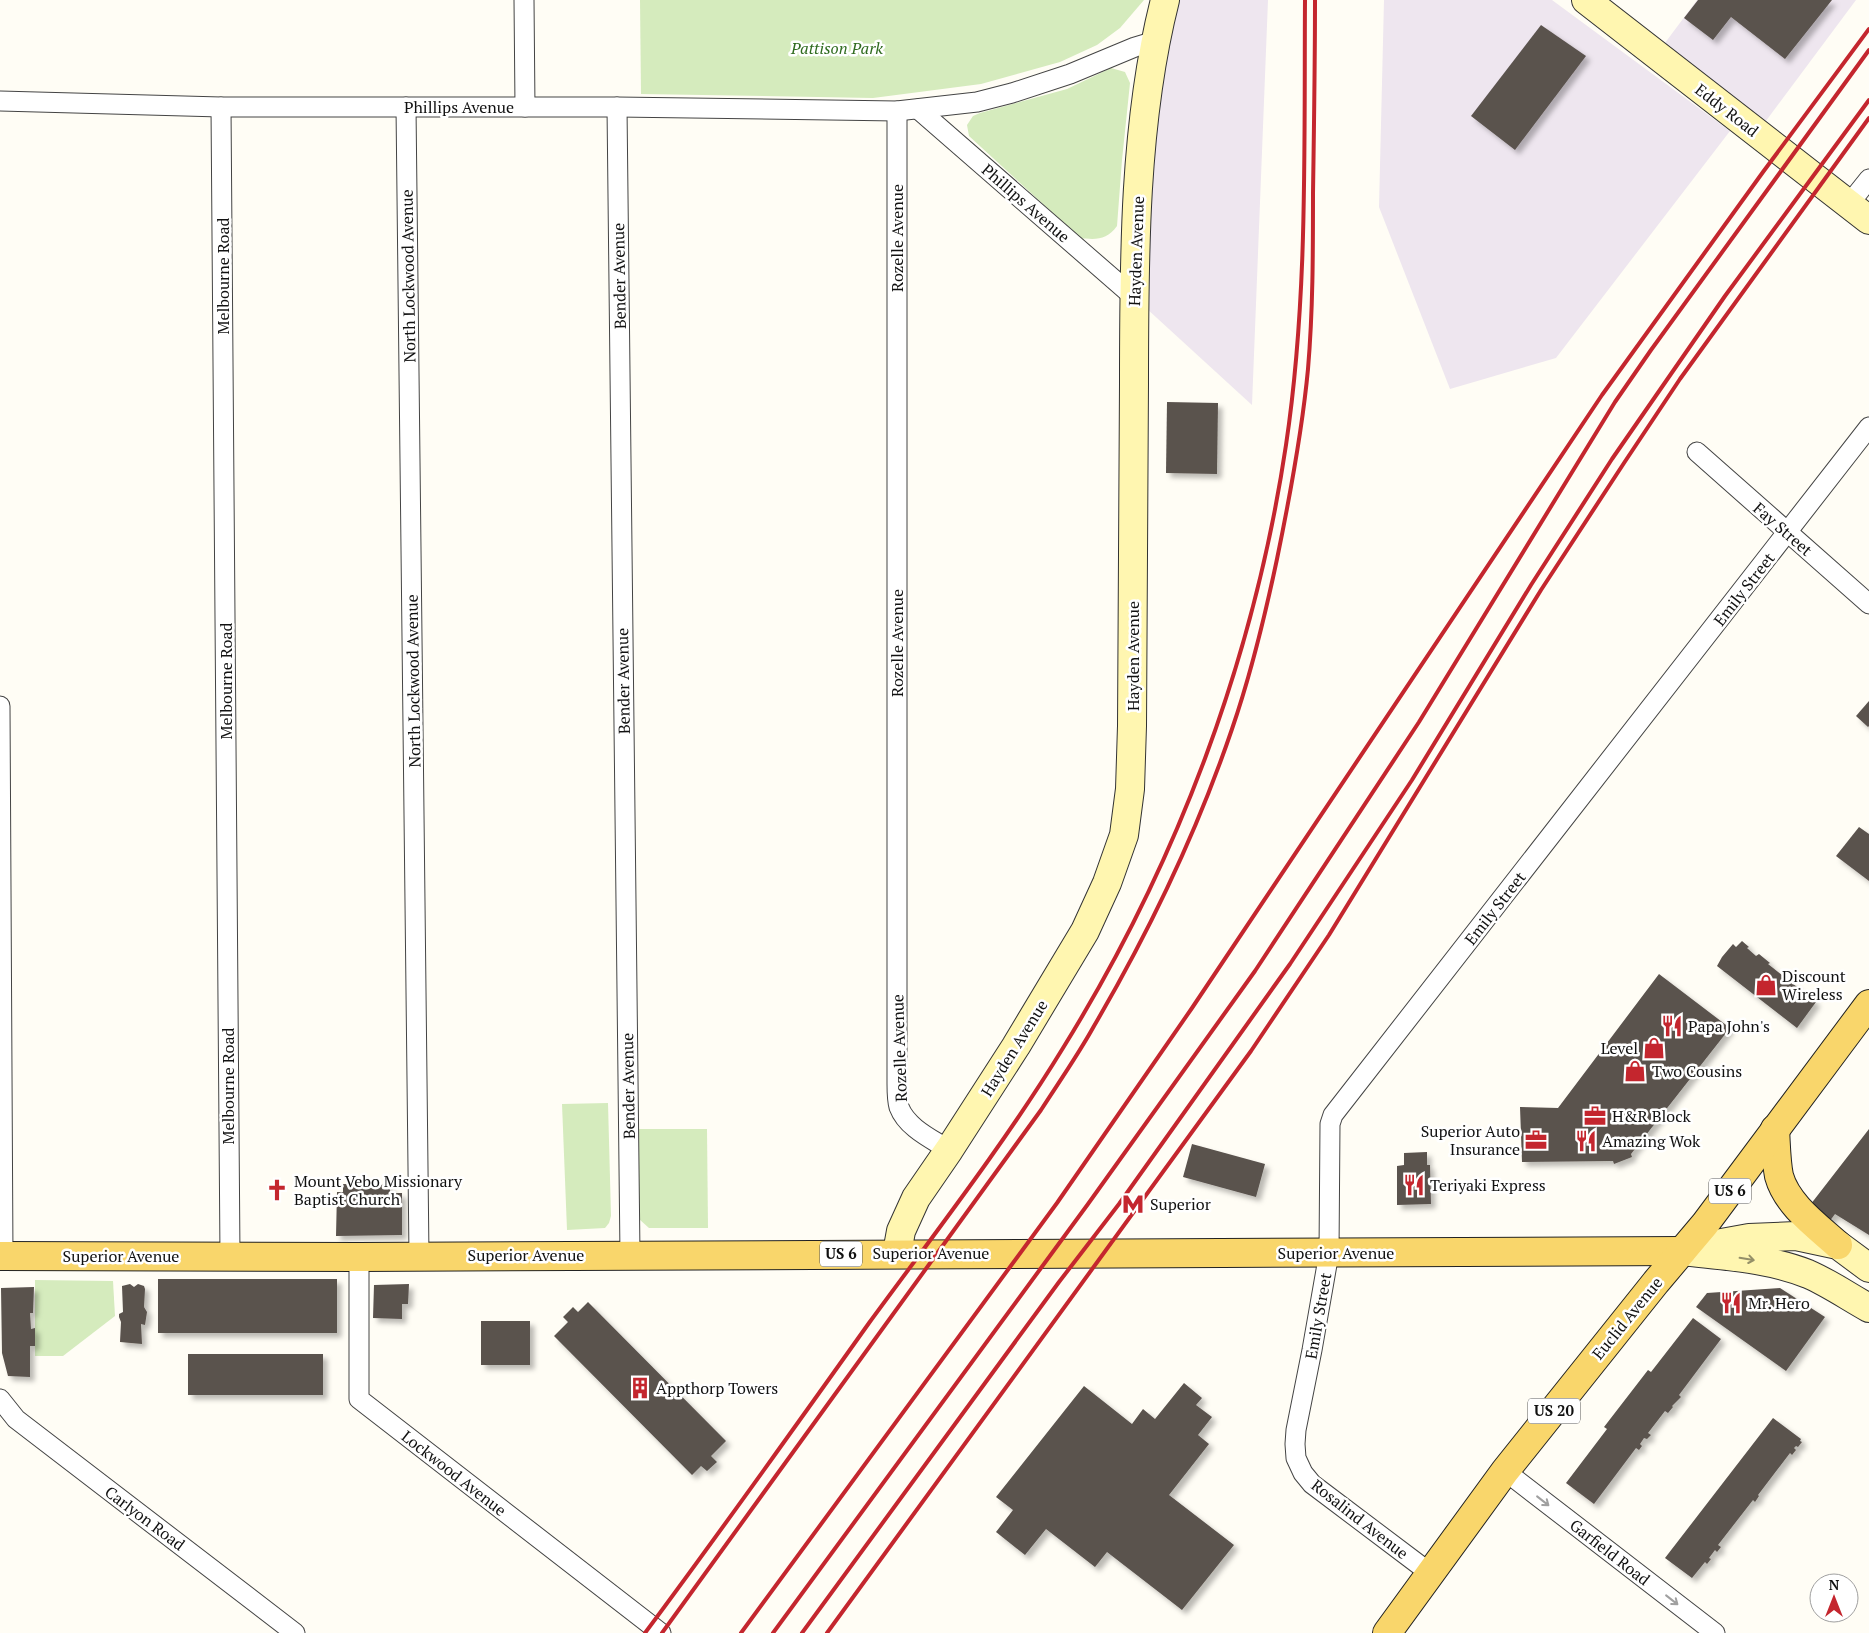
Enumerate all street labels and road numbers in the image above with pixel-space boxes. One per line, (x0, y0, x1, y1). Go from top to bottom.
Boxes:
street label: Eddy Road (1691, 78, 1763, 142)
street label: Phillips Avenue (404, 96, 514, 118)
street label: Phillips Avenue (977, 159, 1075, 247)
street label: Rozelle Avenue (886, 184, 908, 292)
street label: North Lockwood Avenue (395, 189, 421, 363)
street label: Hayden Avenue (1123, 196, 1149, 306)
street label: Melbourne Road (212, 218, 234, 334)
street label: Bender Avenue (607, 223, 631, 329)
street label: Fay Street (1749, 497, 1817, 561)
street label: Emily Street (1708, 548, 1780, 630)
street label: Rozelle Avenue (886, 589, 908, 697)
street label: North Lockwood Avenue (400, 594, 426, 768)
street label: Hayden Avenue (1122, 601, 1144, 711)
street label: Melbourne Road (215, 623, 237, 739)
street label: Bender Avenue (611, 628, 635, 734)
street label: Emily Street (1459, 867, 1531, 949)
street label: Rozelle Avenue (886, 994, 912, 1102)
street label: Hayden Avenue (975, 995, 1053, 1101)
street label: Melbourne Road (217, 1028, 239, 1144)
street label: Bender Avenue (616, 1033, 640, 1139)
road number: US 6 (1709, 1178, 1751, 1204)
road number: US 6 (820, 1242, 862, 1266)
street label: Superior Avenue (873, 1242, 989, 1264)
street label: Superior Avenue (1278, 1242, 1394, 1264)
street label: Superior Avenue (468, 1244, 584, 1266)
street label: Superior Avenue (63, 1245, 179, 1267)
street label: Emily Street (1300, 1271, 1336, 1361)
street label: Euclid Avenue (1587, 1272, 1667, 1364)
road number: US 20 (1528, 1398, 1580, 1424)
street label: Lockwood Avenue (397, 1425, 511, 1521)
street label: Rosalind Avenue (1307, 1474, 1413, 1564)
street label: Carlyon Road (100, 1481, 190, 1555)
street label: Garfield Road (1565, 1514, 1655, 1590)

